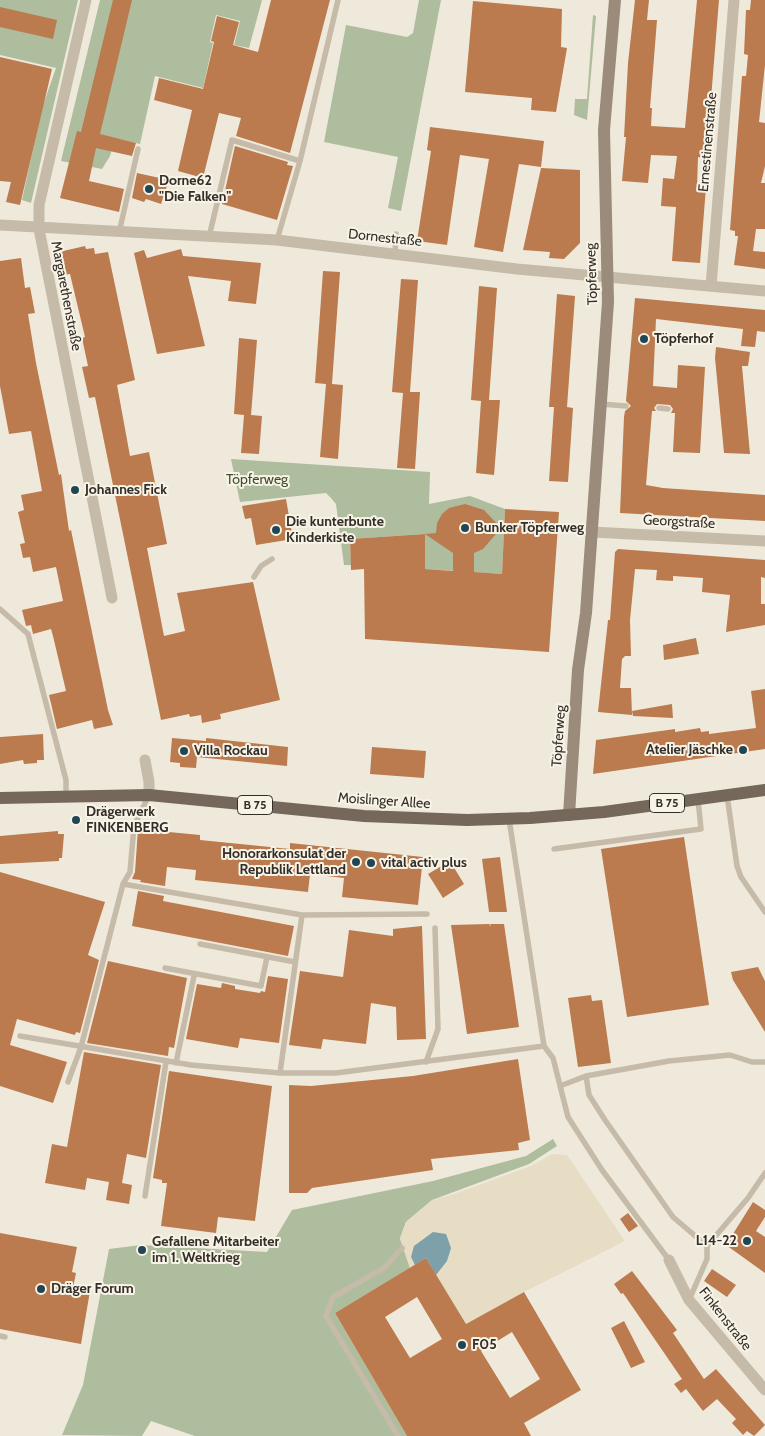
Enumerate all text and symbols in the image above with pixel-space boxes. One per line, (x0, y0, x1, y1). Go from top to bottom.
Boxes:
street label: Ernestinenstraße (695, 91, 721, 193)
place label: Dorne62 "Die Falken" (159, 173, 231, 206)
marker: Dorne62 "Die Falken" (143, 183, 155, 195)
street label: Dornestraße (347, 226, 423, 250)
street label: Margarethenstraße (47, 240, 85, 352)
street label: Töpferweg (583, 243, 601, 305)
place label: Töpferhof (654, 331, 714, 347)
marker: Töpferhof (638, 333, 650, 345)
park label: Töpferweg (226, 472, 288, 488)
place label: Johannes Fick (85, 482, 167, 498)
marker: Johannes Fick (69, 484, 81, 496)
street label: Georgstraße (642, 512, 716, 532)
place label: Die kunterbunte Kinderkiste (286, 514, 384, 546)
place label: Bunker Töpferweg (475, 520, 584, 536)
marker: Bunker Töpferweg (459, 522, 471, 534)
marker: Die kunterbunte Kinderkiste (270, 524, 282, 536)
street label: Töpferweg (548, 704, 570, 768)
place label: Atelier Jäschke (646, 742, 733, 758)
place label: Villa Rockau (194, 743, 268, 759)
marker: Atelier Jäschke (737, 744, 749, 756)
marker: Villa Rockau (178, 745, 190, 757)
street label: Moislinger Allee (337, 789, 431, 813)
road number: B 75 (650, 794, 684, 812)
road number: B 75 (238, 796, 272, 814)
place label: Drägerwerk FINKENBERG (86, 804, 169, 836)
marker: Drägerwerk FINKENBERG (70, 814, 82, 826)
place label: Honorarkonsulat der Republik Lettland (222, 846, 346, 879)
place label: vital activ plus (381, 855, 467, 871)
marker: Honorarkonsulat der Republik Lettland (350, 856, 362, 868)
marker: vital activ plus (365, 857, 377, 869)
place label: L14-22 (696, 1233, 737, 1249)
place label: Gefallene Mitarbeiter im 1. Weltkrieg (152, 1234, 279, 1266)
marker: L14-22 (741, 1235, 753, 1247)
marker: Gefallene Mitarbeiter im 1. Weltkrieg (136, 1244, 148, 1256)
place label: Dräger Forum (51, 1281, 134, 1297)
marker: Dräger Forum (35, 1283, 47, 1295)
street label: Finkenstraße (695, 1284, 755, 1354)
place label: F05 (472, 1337, 497, 1353)
marker: F05 (456, 1339, 468, 1351)

